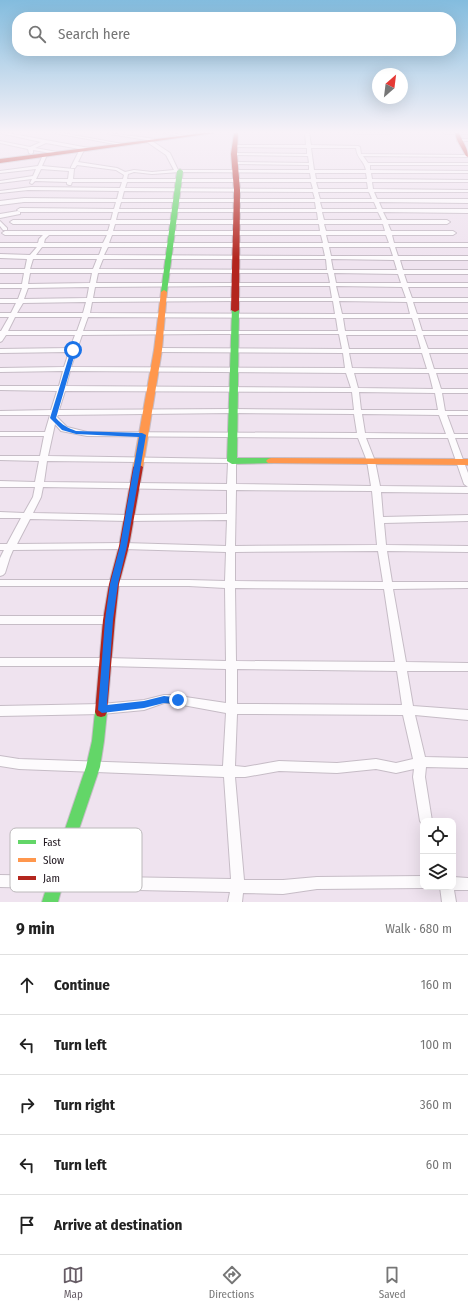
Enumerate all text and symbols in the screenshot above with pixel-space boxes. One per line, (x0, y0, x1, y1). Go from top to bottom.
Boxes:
search box (12, 12, 456, 56)
icon: search (26, 23, 48, 45)
text: Search here (58, 25, 130, 43)
north arrow (372, 68, 408, 104)
route start (64, 341, 82, 359)
route end (169, 691, 187, 709)
map controls (420, 818, 456, 890)
button: locate (420, 818, 456, 854)
legend (10, 828, 142, 892)
text: Fast (43, 836, 61, 849)
text: Slow (43, 854, 64, 867)
button: layers (420, 854, 456, 890)
text: Jam (43, 872, 60, 885)
text: 9 min (16, 918, 55, 939)
text: Walk · 680 m (385, 921, 452, 936)
icon: ahead (16, 974, 38, 996)
text: Continue (54, 976, 110, 994)
text: 160 m (421, 977, 452, 992)
icon: left (16, 1034, 38, 1056)
text: Turn left (54, 1036, 107, 1054)
text: 100 m (420, 1037, 452, 1052)
icon: right (16, 1094, 38, 1116)
text: Turn right (54, 1096, 115, 1114)
text: 360 m (420, 1097, 452, 1112)
icon: left (16, 1154, 38, 1176)
text: Turn left (54, 1156, 107, 1174)
text: 60 m (426, 1157, 452, 1172)
icon: arrive (16, 1214, 38, 1236)
text: Arrive at destination (54, 1216, 182, 1234)
tab: Map (62, 1264, 84, 1301)
tab: Directions (209, 1264, 254, 1301)
tab: Saved (379, 1264, 406, 1301)

